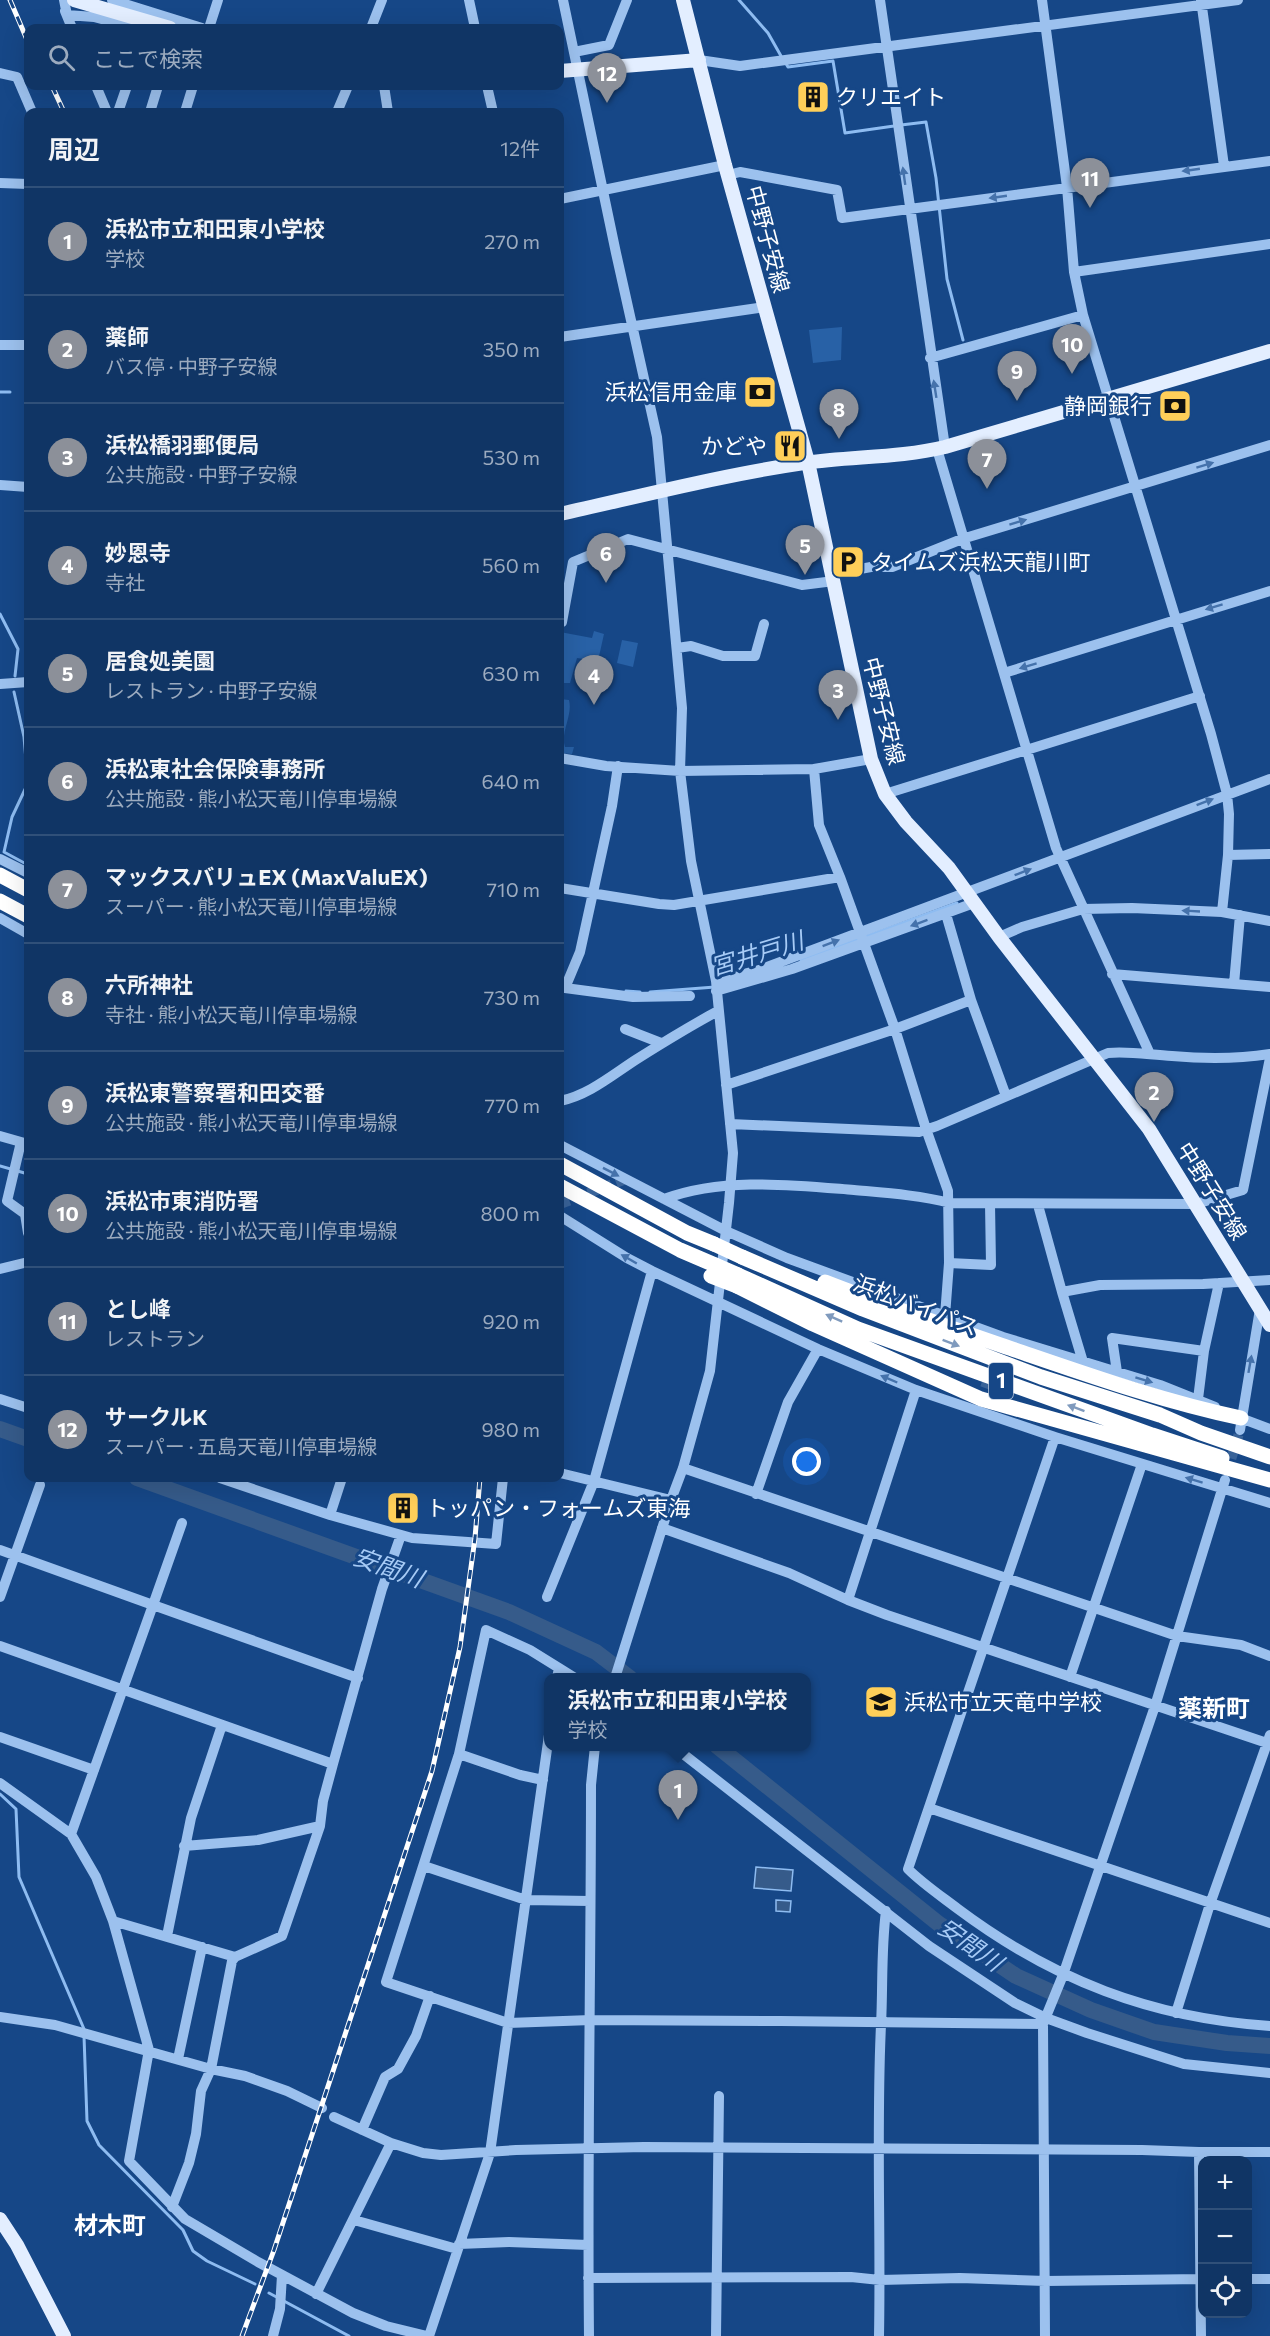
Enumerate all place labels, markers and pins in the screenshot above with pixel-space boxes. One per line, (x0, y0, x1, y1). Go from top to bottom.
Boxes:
pin: 12 (588, 54, 626, 103)
building icon: クリエイト (795, 79, 831, 115)
place label: クリエイト (836, 83, 946, 110)
pin: 11 (1070, 158, 1110, 208)
pin: 10 (1052, 324, 1092, 374)
pin: 9 (998, 352, 1036, 401)
bank icon: 浜松信用金庫 (742, 374, 778, 410)
place label: 浜松信用金庫 (605, 378, 737, 405)
bank icon: 静岡銀行 (1157, 388, 1193, 424)
pin: 8 (820, 390, 858, 439)
place label: 静岡銀行 (1064, 392, 1152, 419)
restaurant icon: かどや (772, 428, 808, 464)
place label: かどや (701, 432, 767, 459)
pin: 7 (968, 440, 1006, 489)
pin: 5 (786, 526, 824, 575)
pin: 6 (586, 534, 626, 583)
parking icon: タイムズ浜松天龍川町 (830, 544, 866, 580)
place label: タイムズ浜松天龍川町 (871, 548, 1091, 575)
pin: 4 (574, 656, 614, 705)
pin: 3 (818, 670, 858, 720)
pin: 2 (1134, 1072, 1174, 1122)
building icon: トッパン・フォームズ東海 (385, 1490, 421, 1526)
place label: トッパン・フォームズ東海 (426, 1494, 690, 1521)
school or university icon: 浜松市立天竜中学校 (863, 1684, 899, 1720)
place label: 浜松市立天竜中学校 (904, 1688, 1102, 1715)
pin: 1 (658, 1770, 698, 1820)

